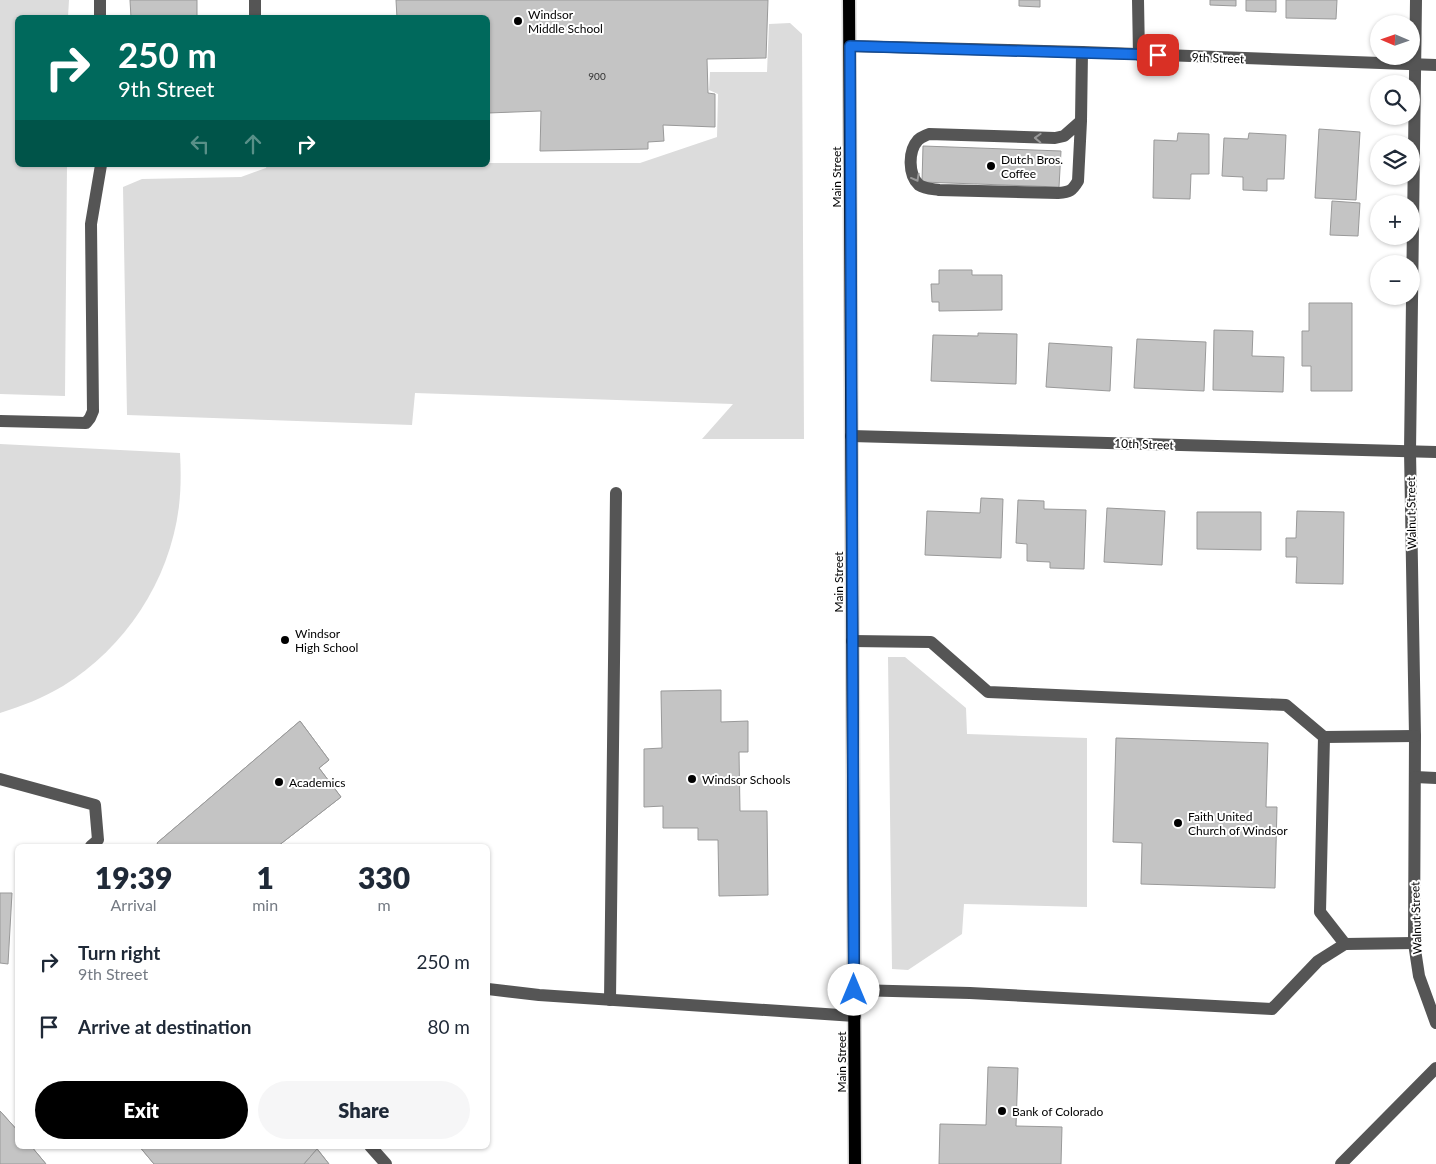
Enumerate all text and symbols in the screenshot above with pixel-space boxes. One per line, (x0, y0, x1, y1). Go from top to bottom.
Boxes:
place label: Windsor Middle School (528, 7, 603, 36)
marker: Windsor Middle School (512, 15, 524, 27)
north arrow (1370, 15, 1420, 65)
map controls (1370, 15, 1420, 305)
text: 250 m (118, 33, 217, 75)
pin (1137, 34, 1179, 76)
icon: right (35, 35, 100, 100)
icon: arrive (1144, 41, 1172, 69)
street label: 9th Street (1191, 50, 1245, 66)
house number: 900 (588, 70, 606, 82)
text: 9th Street (118, 75, 214, 102)
button: search (1370, 75, 1420, 125)
icon: left (186, 130, 214, 158)
icon: ahead (239, 130, 267, 158)
icon: right (292, 130, 320, 158)
one-way arrow (1034, 132, 1042, 143)
button: layers (1370, 135, 1420, 185)
street label: Main Street (829, 146, 844, 208)
place label: Dutch Bros. Coffee (1001, 152, 1063, 181)
marker: Dutch Bros. Coffee (985, 160, 997, 172)
one-way arrow (910, 173, 920, 182)
button: + (1370, 195, 1420, 245)
button: − (1370, 255, 1420, 305)
street label: 10th Street (1114, 435, 1175, 453)
street label: Walnut Street (1403, 476, 1419, 550)
street label: Main Street (831, 551, 846, 613)
place label: Windsor High School (295, 626, 358, 655)
marker: Windsor High School (279, 634, 291, 646)
place label: Windsor Schools (702, 772, 790, 787)
marker: Windsor Schools (686, 773, 698, 785)
place label: Academics (289, 775, 345, 790)
marker: Academics (273, 776, 285, 788)
place label: Faith United Church of Windsor (1188, 809, 1288, 838)
marker: Faith United Church of Windsor (1172, 817, 1184, 829)
text: 19:39 (95, 859, 172, 895)
text: 1 (256, 859, 274, 895)
text: 330 (358, 859, 410, 895)
street label: Walnut Street (1407, 881, 1425, 955)
text: Arrival (111, 895, 157, 914)
text: min (252, 895, 278, 914)
text: m (377, 895, 391, 914)
text: Turn right (78, 941, 160, 964)
icon: right (35, 948, 63, 976)
text: 250 m (416, 950, 470, 973)
position arrow (827, 963, 879, 1015)
text: 9th Street (78, 964, 148, 983)
icon: arrive (35, 1013, 63, 1041)
text: Arrive at destination (78, 1015, 251, 1038)
text: 80 m (427, 1015, 470, 1038)
street label: Main Street (834, 1031, 849, 1093)
button: Exit (35, 1081, 248, 1139)
button: Share (258, 1081, 470, 1139)
place label: Bank of Colorado (1012, 1104, 1104, 1119)
marker: Bank of Colorado (996, 1105, 1008, 1117)

